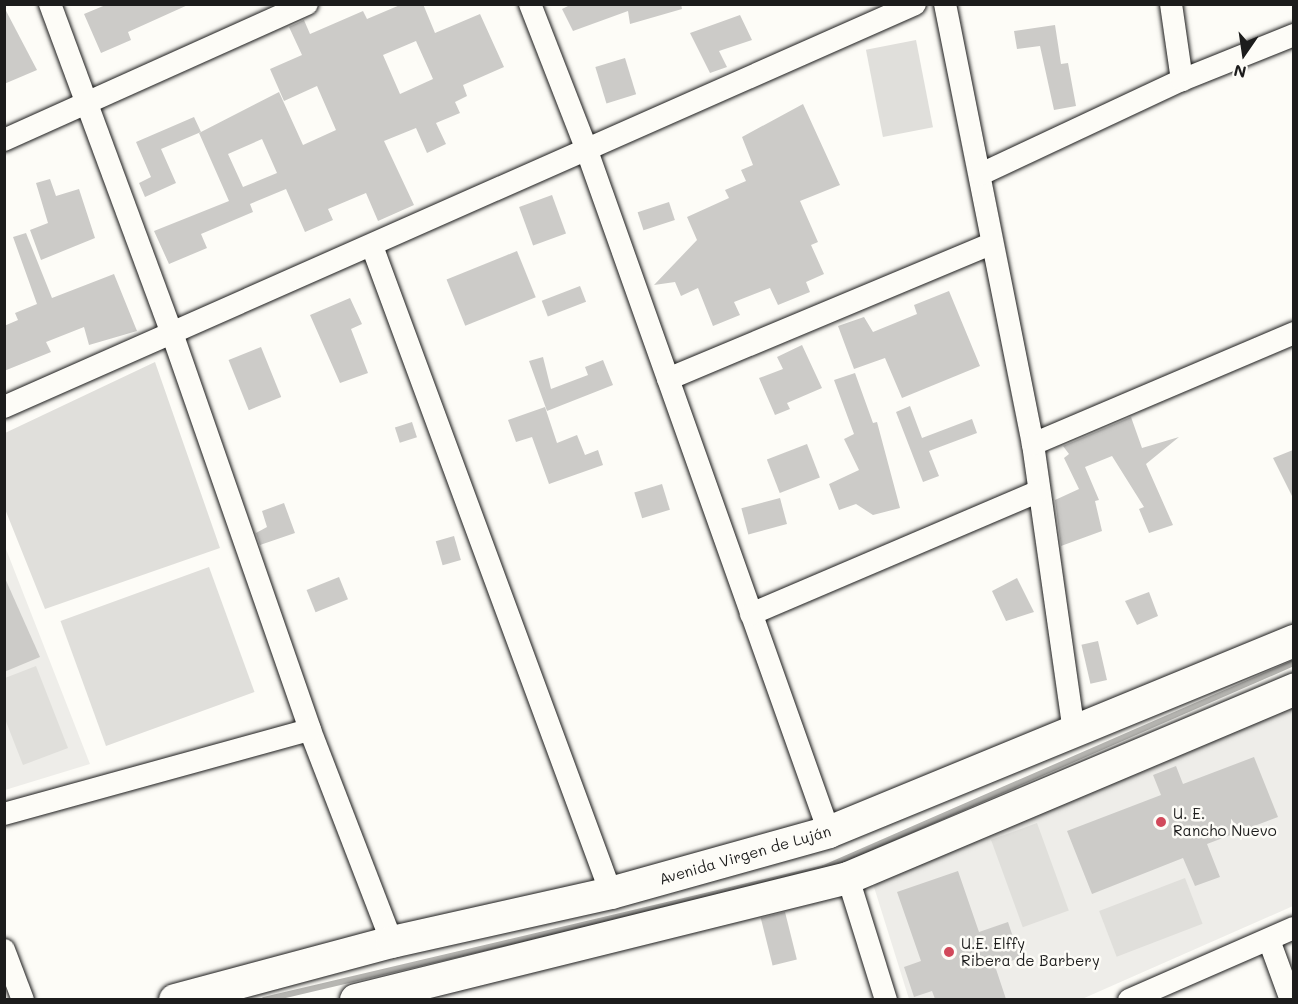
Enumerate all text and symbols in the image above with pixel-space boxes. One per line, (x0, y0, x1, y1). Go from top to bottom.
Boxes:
north arrow (1214, 24, 1274, 84)
text: N (1232, 60, 1248, 84)
place label: U. E. Rancho Nuevo (1173, 804, 1277, 839)
marker: U. E. Rancho Nuevo (1154, 815, 1168, 829)
street label: Avenida Virgen de Luján (657, 822, 833, 888)
place label: U.E. Elffy Ribera de Barbery (961, 934, 1100, 969)
marker: U.E. Elffy Ribera de Barbery (942, 945, 956, 959)

